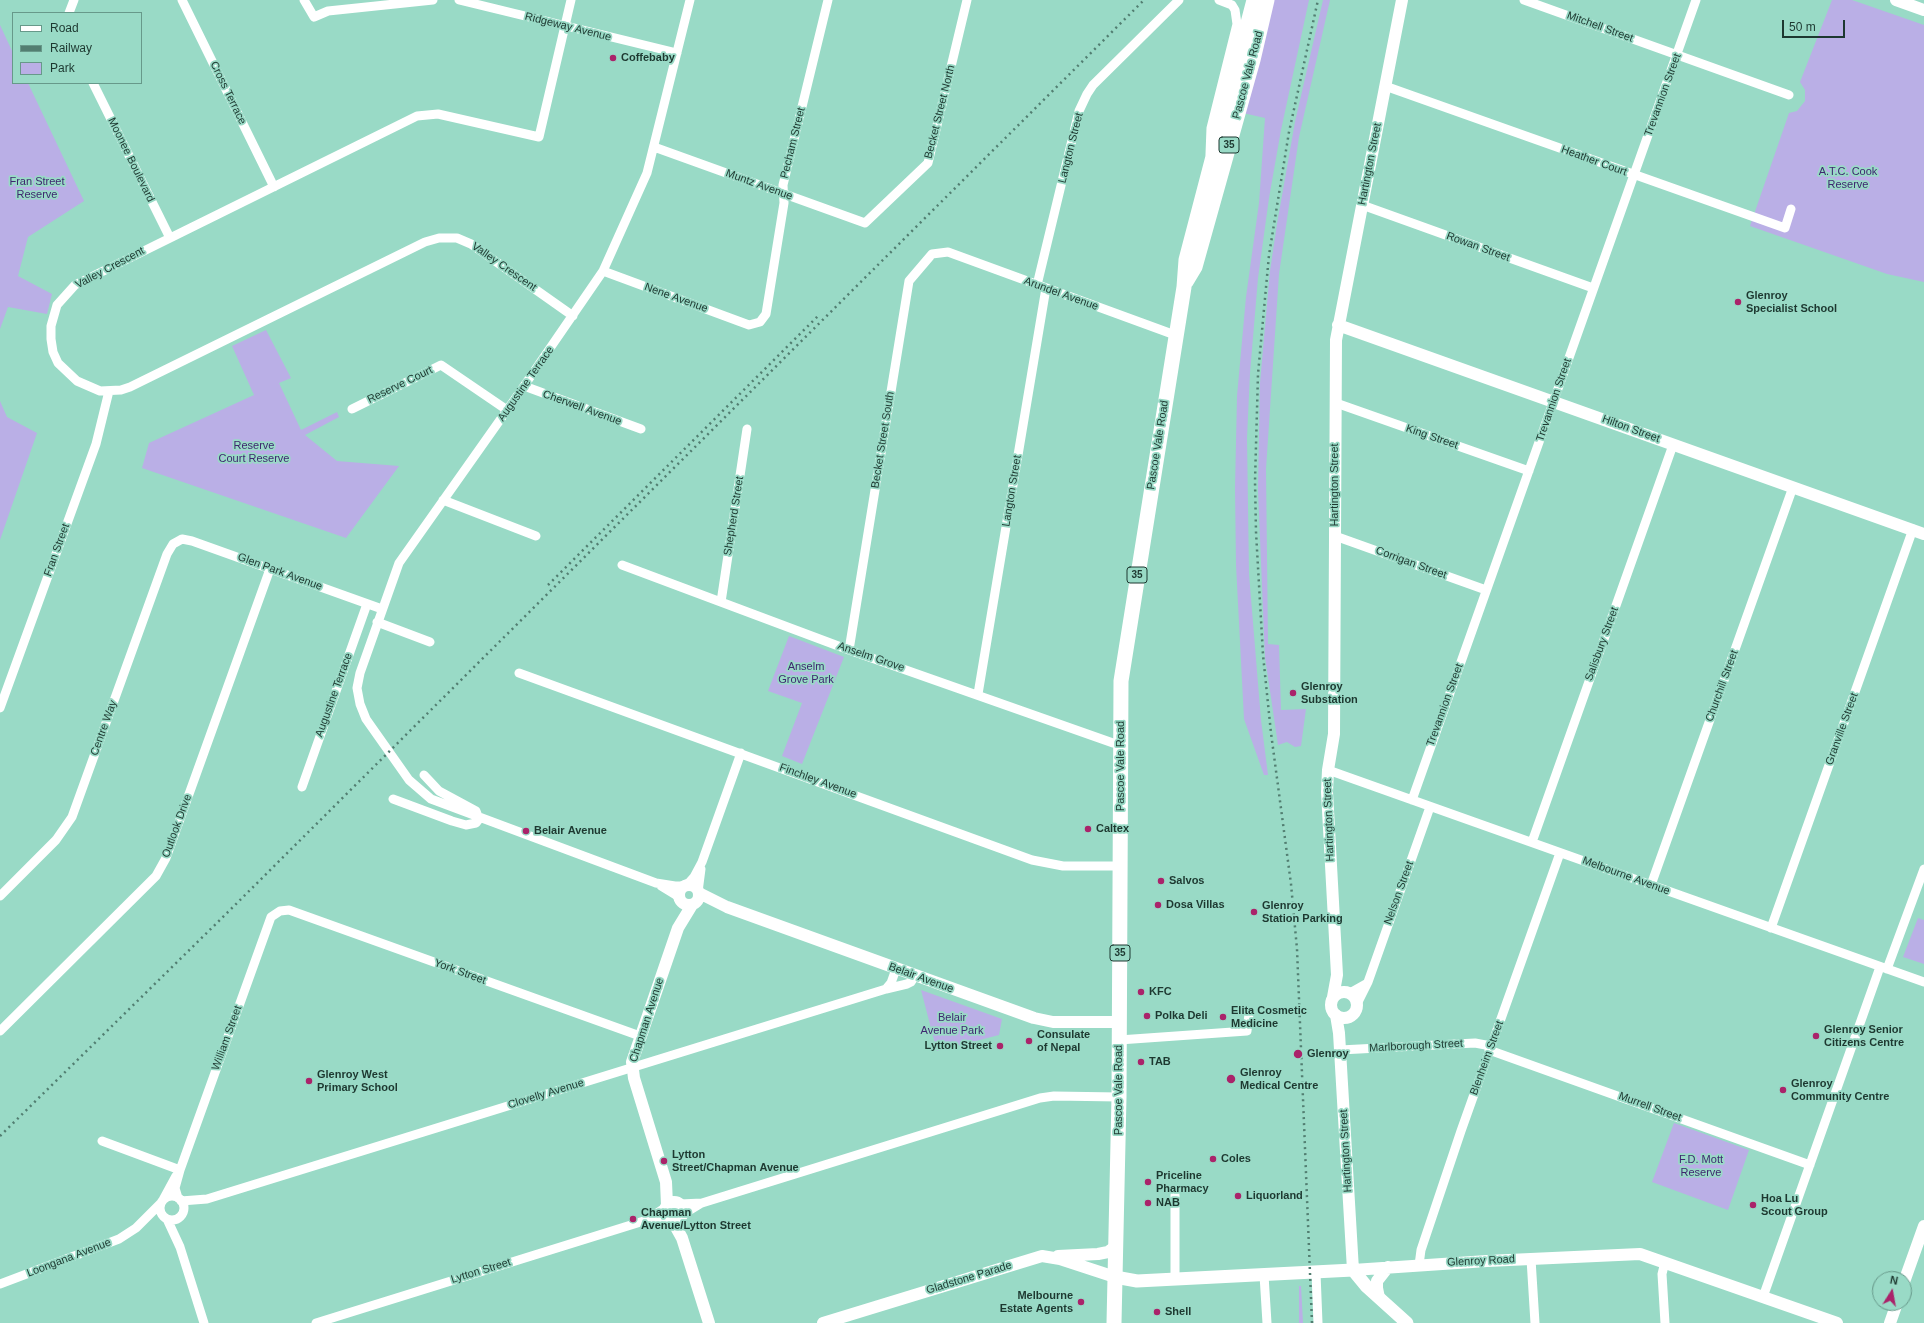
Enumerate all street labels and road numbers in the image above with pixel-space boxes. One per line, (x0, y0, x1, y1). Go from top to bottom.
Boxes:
street label: Mitchell Street (1565, 9, 1635, 45)
street label: Ridgeway Avenue (523, 10, 613, 44)
street label: Pascoe Vale Road (1230, 30, 1266, 120)
street label: Trevannion Street (1642, 52, 1684, 138)
street label: Cross Terrace (207, 59, 249, 127)
street label: Becket Street North (922, 64, 958, 160)
street label: Pecham Street (778, 106, 808, 180)
street label: Langton Street (1056, 111, 1086, 185)
street label: Moonee Boulevard (105, 116, 157, 204)
street label: Hartington Street (1356, 122, 1384, 206)
road number: 35 (1219, 137, 1239, 153)
street label: Heather Court (1559, 143, 1629, 179)
street label: Muntz Avenue (724, 167, 794, 203)
street label: Rowan Street (1444, 229, 1512, 265)
street label: Valley Crescent (469, 240, 539, 294)
street label: Valley Crescent (73, 244, 147, 292)
street label: Arundel Avenue (1022, 274, 1100, 314)
street label: Nene Avenue (643, 280, 709, 316)
street label: Augustine Terrace (495, 344, 557, 424)
street label: Trevannion Street (1534, 357, 1574, 443)
street label: Reserve Court (365, 364, 435, 406)
street label: Cherwell Avenue (541, 388, 623, 428)
street label: Becket Street South (869, 391, 897, 489)
street label: Pascoe Vale Road (1144, 399, 1172, 491)
street label: Hilton Street (1600, 412, 1662, 446)
street label: King Street (1404, 422, 1460, 452)
street label: Hartington Street (1328, 443, 1342, 527)
street label: Langton Street (1000, 454, 1024, 528)
street label: Shepherd Street (721, 475, 747, 557)
street label: Fran Street (41, 522, 73, 578)
street label: Corrigan Street (1374, 544, 1448, 582)
street label: Glen Park Avenue (236, 551, 324, 593)
road number: 35 (1127, 567, 1147, 583)
street label: Salisbury Street (1583, 605, 1621, 683)
street label: Anselm Grove (836, 639, 906, 675)
street label: Churchill Street (1703, 648, 1741, 724)
street label: Augustine Terrace (313, 651, 355, 739)
street label: Trevannion Street (1424, 662, 1466, 748)
street label: Granville Street (1823, 691, 1861, 767)
street label: Centre Way (88, 699, 120, 757)
street label: Pascoe Vale Road (1114, 721, 1128, 811)
street label: Finchley Avenue (778, 761, 858, 801)
street label: Hartington Street (1321, 778, 1337, 862)
street label: Outlook Drive (159, 792, 195, 860)
street label: Melbourne Avenue (1580, 854, 1672, 898)
street label: Nelson Street (1381, 859, 1417, 927)
road number: 35 (1110, 945, 1130, 961)
street label: York Street (432, 957, 488, 987)
street label: Belair Avenue (887, 960, 955, 996)
street label: Chapman Avenue (627, 976, 667, 1064)
street label: William Street (209, 1004, 245, 1072)
street label: Blenheim Street (1467, 1019, 1507, 1097)
street label: Marlborough Street (1369, 1037, 1463, 1055)
street label: Pascoe Vale Road (1112, 1045, 1126, 1135)
street label: Clovelly Avenue (506, 1076, 586, 1112)
street label: Murrell Street (1617, 1090, 1683, 1124)
street label: Hartington Street (1337, 1109, 1355, 1193)
street label: Loongana Avenue (25, 1236, 113, 1280)
street label: Glenroy Road (1447, 1253, 1515, 1269)
street label: Lytton Street (449, 1256, 513, 1286)
street label: Gladstone Parade (925, 1259, 1013, 1297)

